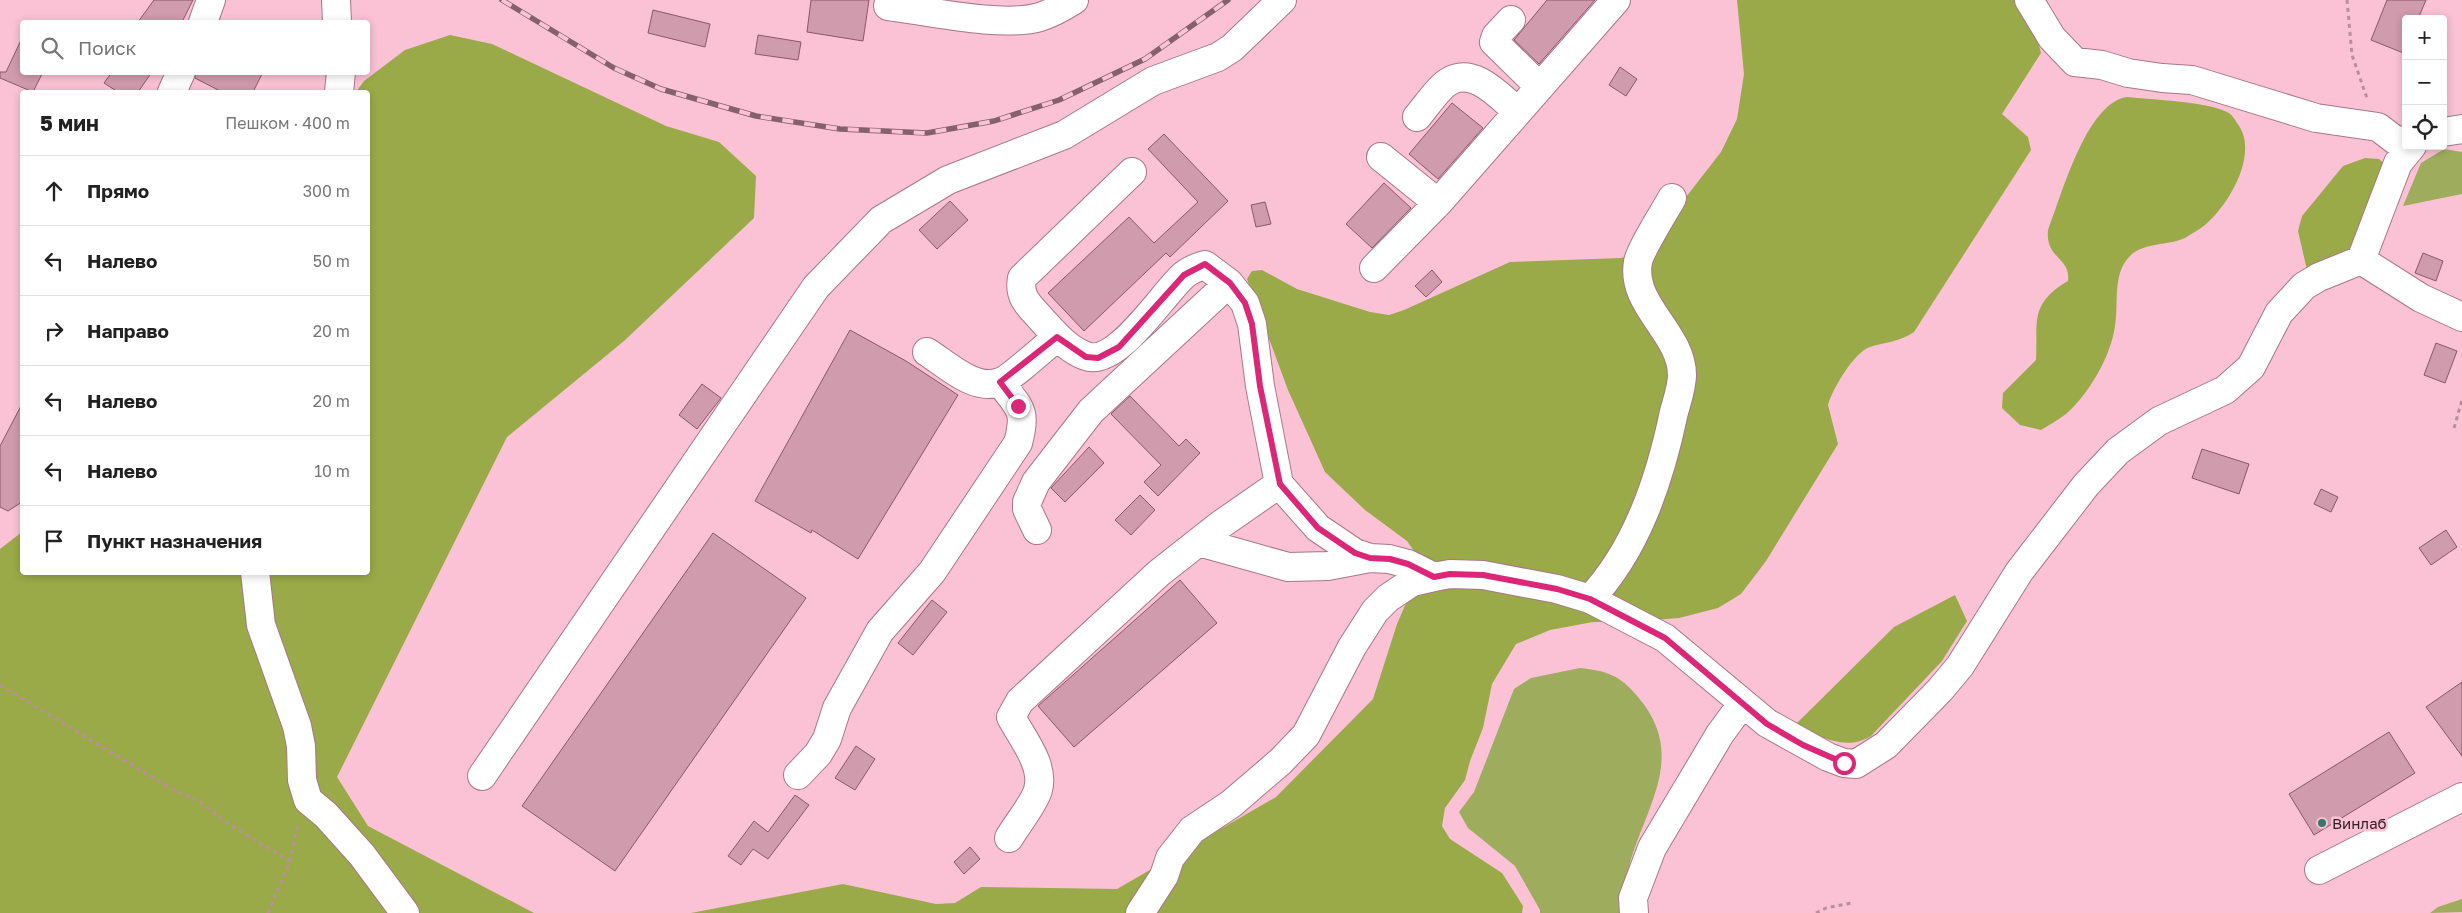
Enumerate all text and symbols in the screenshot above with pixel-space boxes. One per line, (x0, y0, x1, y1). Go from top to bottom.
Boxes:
map controls (2402, 15, 2447, 150)
button: + (2402, 15, 2447, 60)
search box (20, 20, 370, 75)
icon: search (38, 34, 66, 62)
text: Поиск (78, 36, 137, 59)
button: − (2402, 60, 2447, 105)
button: locate (2402, 105, 2447, 150)
text: 5 мин (40, 110, 99, 136)
text: Пешком · 400 m (225, 113, 350, 133)
icon: ahead (40, 177, 68, 205)
text: Прямо (87, 179, 149, 202)
text: 300 m (303, 181, 350, 201)
icon: left (40, 247, 68, 275)
text: Налево (87, 249, 157, 272)
text: 50 m (313, 251, 350, 271)
icon: right (40, 317, 68, 345)
text: Направо (87, 319, 169, 342)
text: 20 m (313, 321, 350, 341)
icon: left (40, 387, 68, 415)
text: Налево (87, 389, 157, 412)
text: 20 m (313, 391, 350, 411)
route end (1007, 395, 1030, 418)
icon: left (40, 457, 68, 485)
text: Налево (87, 459, 157, 482)
text: 10 m (314, 461, 350, 481)
icon: arrive (40, 527, 68, 555)
text: Пункт назначения (87, 529, 262, 552)
route start (1833, 752, 1856, 775)
place label: Винлаб (2332, 814, 2387, 832)
marker: Винлаб (2316, 817, 2328, 829)

